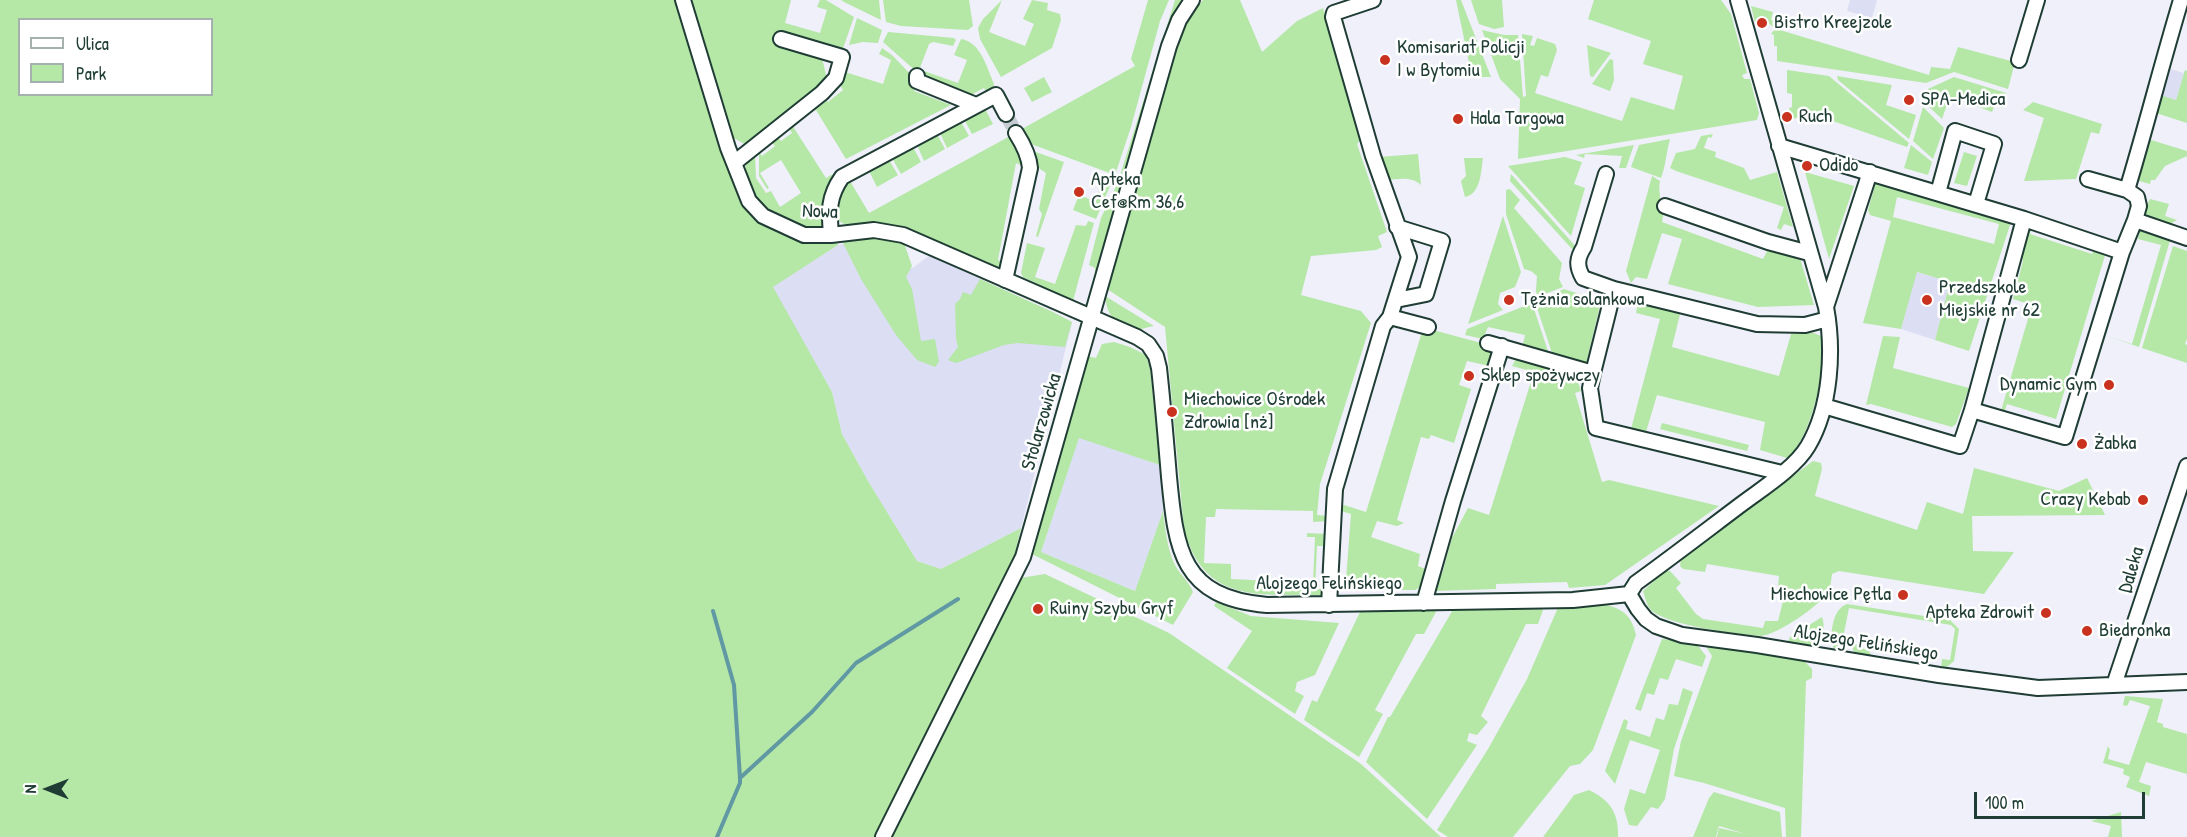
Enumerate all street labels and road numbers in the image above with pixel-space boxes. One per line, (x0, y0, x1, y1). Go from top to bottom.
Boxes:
street label: Nowa (802, 199, 838, 225)
street label: Stolarzowicka (1017, 371, 1067, 473)
street label: Daleka (2114, 544, 2150, 596)
street label: Alojzego Felińskiego (1256, 572, 1402, 596)
street label: Alojzego Felińskiego (1792, 620, 1940, 666)

